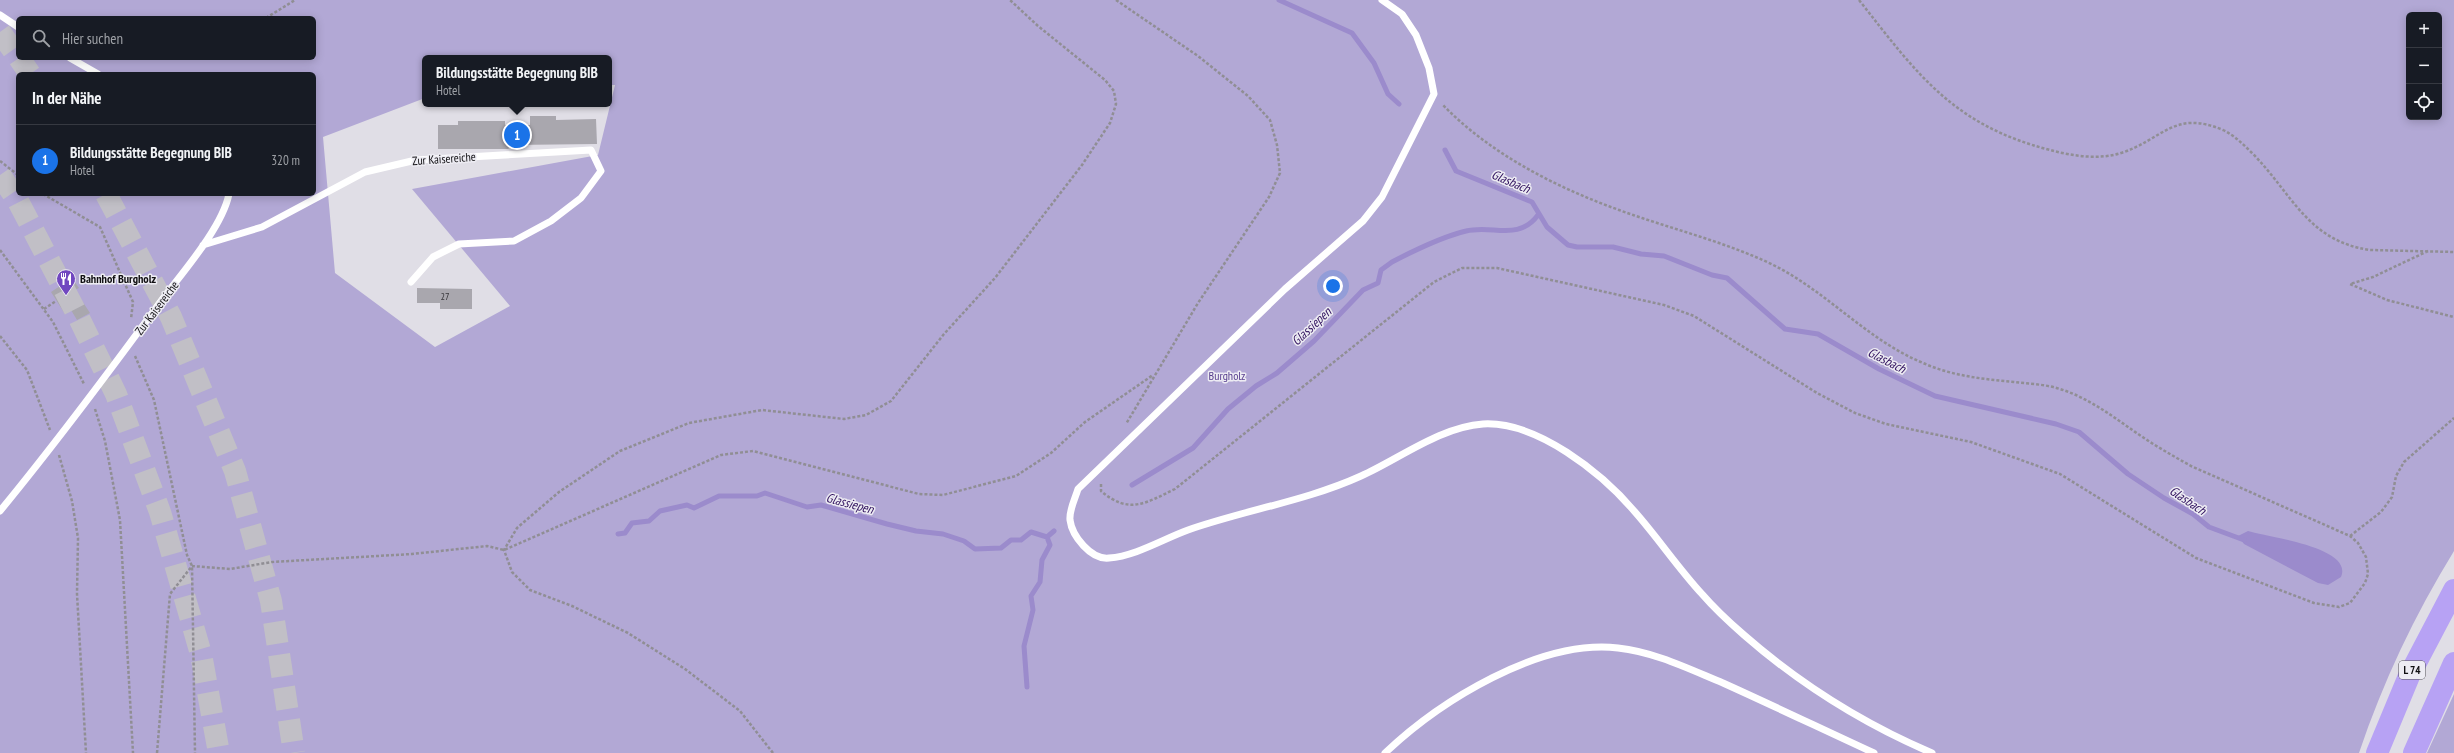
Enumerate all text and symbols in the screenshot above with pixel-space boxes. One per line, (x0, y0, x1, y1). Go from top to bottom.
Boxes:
map controls (2406, 12, 2442, 120)
button: + (2406, 12, 2442, 48)
search box (16, 16, 316, 60)
icon: search (30, 27, 52, 49)
text: Hier suchen (62, 29, 123, 48)
button: − (2406, 48, 2442, 84)
popup (422, 55, 612, 107)
text: Bildungsstätte Begegnung BIB (436, 63, 598, 82)
text: Hotel (436, 82, 460, 99)
button: locate (2406, 84, 2442, 120)
text: In der Nähe (32, 87, 102, 109)
pin: 1 (504, 120, 530, 150)
text: Bildungsstätte Begegnung BIB (70, 143, 232, 162)
street label: Zur Kaisereiche (412, 149, 476, 168)
text: 1 (42, 152, 48, 169)
text: 320 m (271, 152, 300, 169)
text: Hotel (70, 162, 94, 179)
water label: Glasbach (1489, 166, 1534, 198)
restaurant icon: Bahnhof Burgholz (55, 268, 77, 296)
place label: Bahnhof Burgholz (80, 271, 157, 286)
your location (1323, 276, 1343, 296)
street label: Zur Kaisereiche (131, 278, 182, 338)
house number: 27 (441, 290, 450, 303)
water label: Glassiepen (1288, 303, 1336, 349)
water label: Glasbach (1865, 344, 1910, 378)
park label: Burgholz (1209, 368, 1245, 383)
water label: Glasbach (2166, 482, 2210, 519)
water label: Glassiepen (824, 489, 877, 518)
road number: L 74 (2399, 661, 2425, 679)

